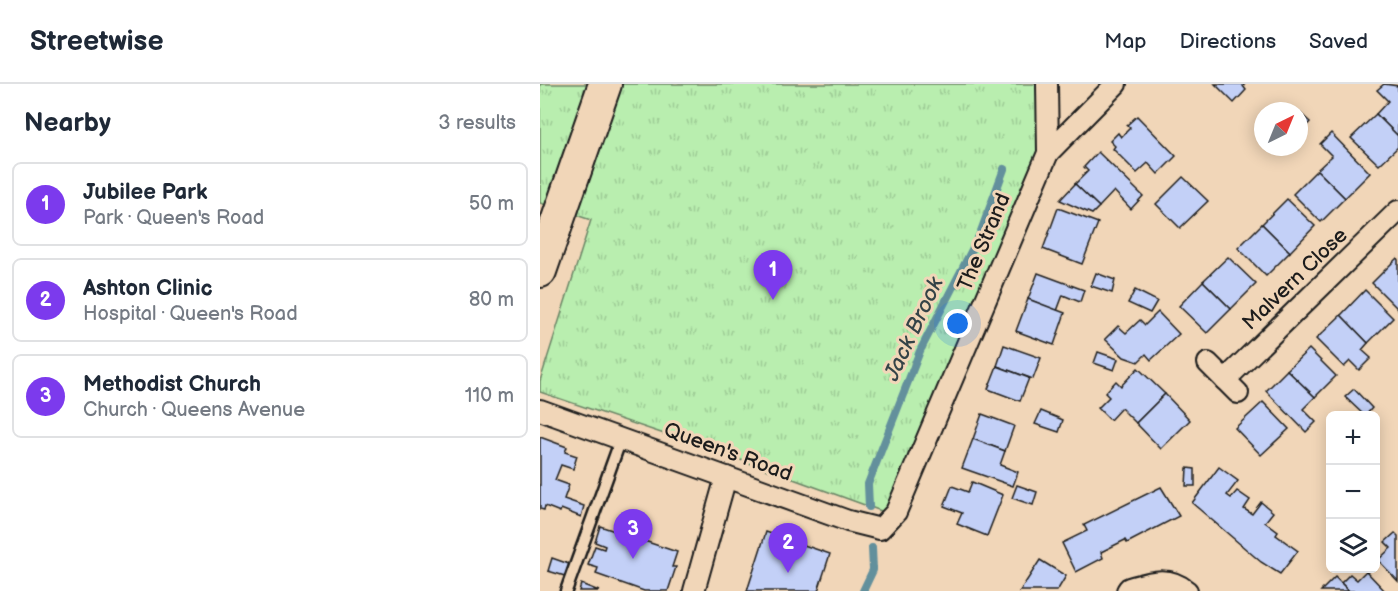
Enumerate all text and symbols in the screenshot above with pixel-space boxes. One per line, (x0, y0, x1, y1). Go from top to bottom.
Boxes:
text: Streetwise (30, 25, 163, 58)
text: Map (1104, 29, 1147, 54)
text: Directions (1180, 29, 1276, 54)
text: Saved (1309, 29, 1368, 54)
north arrow (1254, 102, 1308, 156)
text: Nearby (24, 108, 111, 139)
text: 3 results (438, 111, 516, 135)
text: Jubilee Park (83, 179, 207, 206)
street label: The Strand (952, 190, 1016, 294)
text: 1 (41, 192, 50, 216)
text: 50 m (469, 192, 514, 216)
text: Park · Queen's Road (83, 206, 264, 230)
street label: Malvern Close (1237, 223, 1353, 335)
pin: 1 (754, 250, 792, 300)
water label: Jack Brook (878, 272, 950, 386)
text: Ashton Clinic (83, 275, 213, 302)
text: 2 (40, 288, 51, 312)
text: 80 m (469, 288, 514, 312)
text: Hospital · Queen's Road (83, 302, 298, 326)
your location (943, 309, 972, 338)
text: Methodist Church (83, 371, 261, 398)
text: 3 (40, 384, 51, 408)
text: 110 m (465, 384, 514, 408)
text: Church · Queens Avenue (83, 398, 305, 422)
map controls (1326, 411, 1380, 573)
button: + (1326, 411, 1380, 465)
street label: Queen's Road (661, 417, 795, 487)
button: − (1326, 465, 1380, 519)
pin: 3 (614, 510, 652, 559)
button: layers (1326, 519, 1380, 573)
pin: 2 (768, 524, 808, 573)

